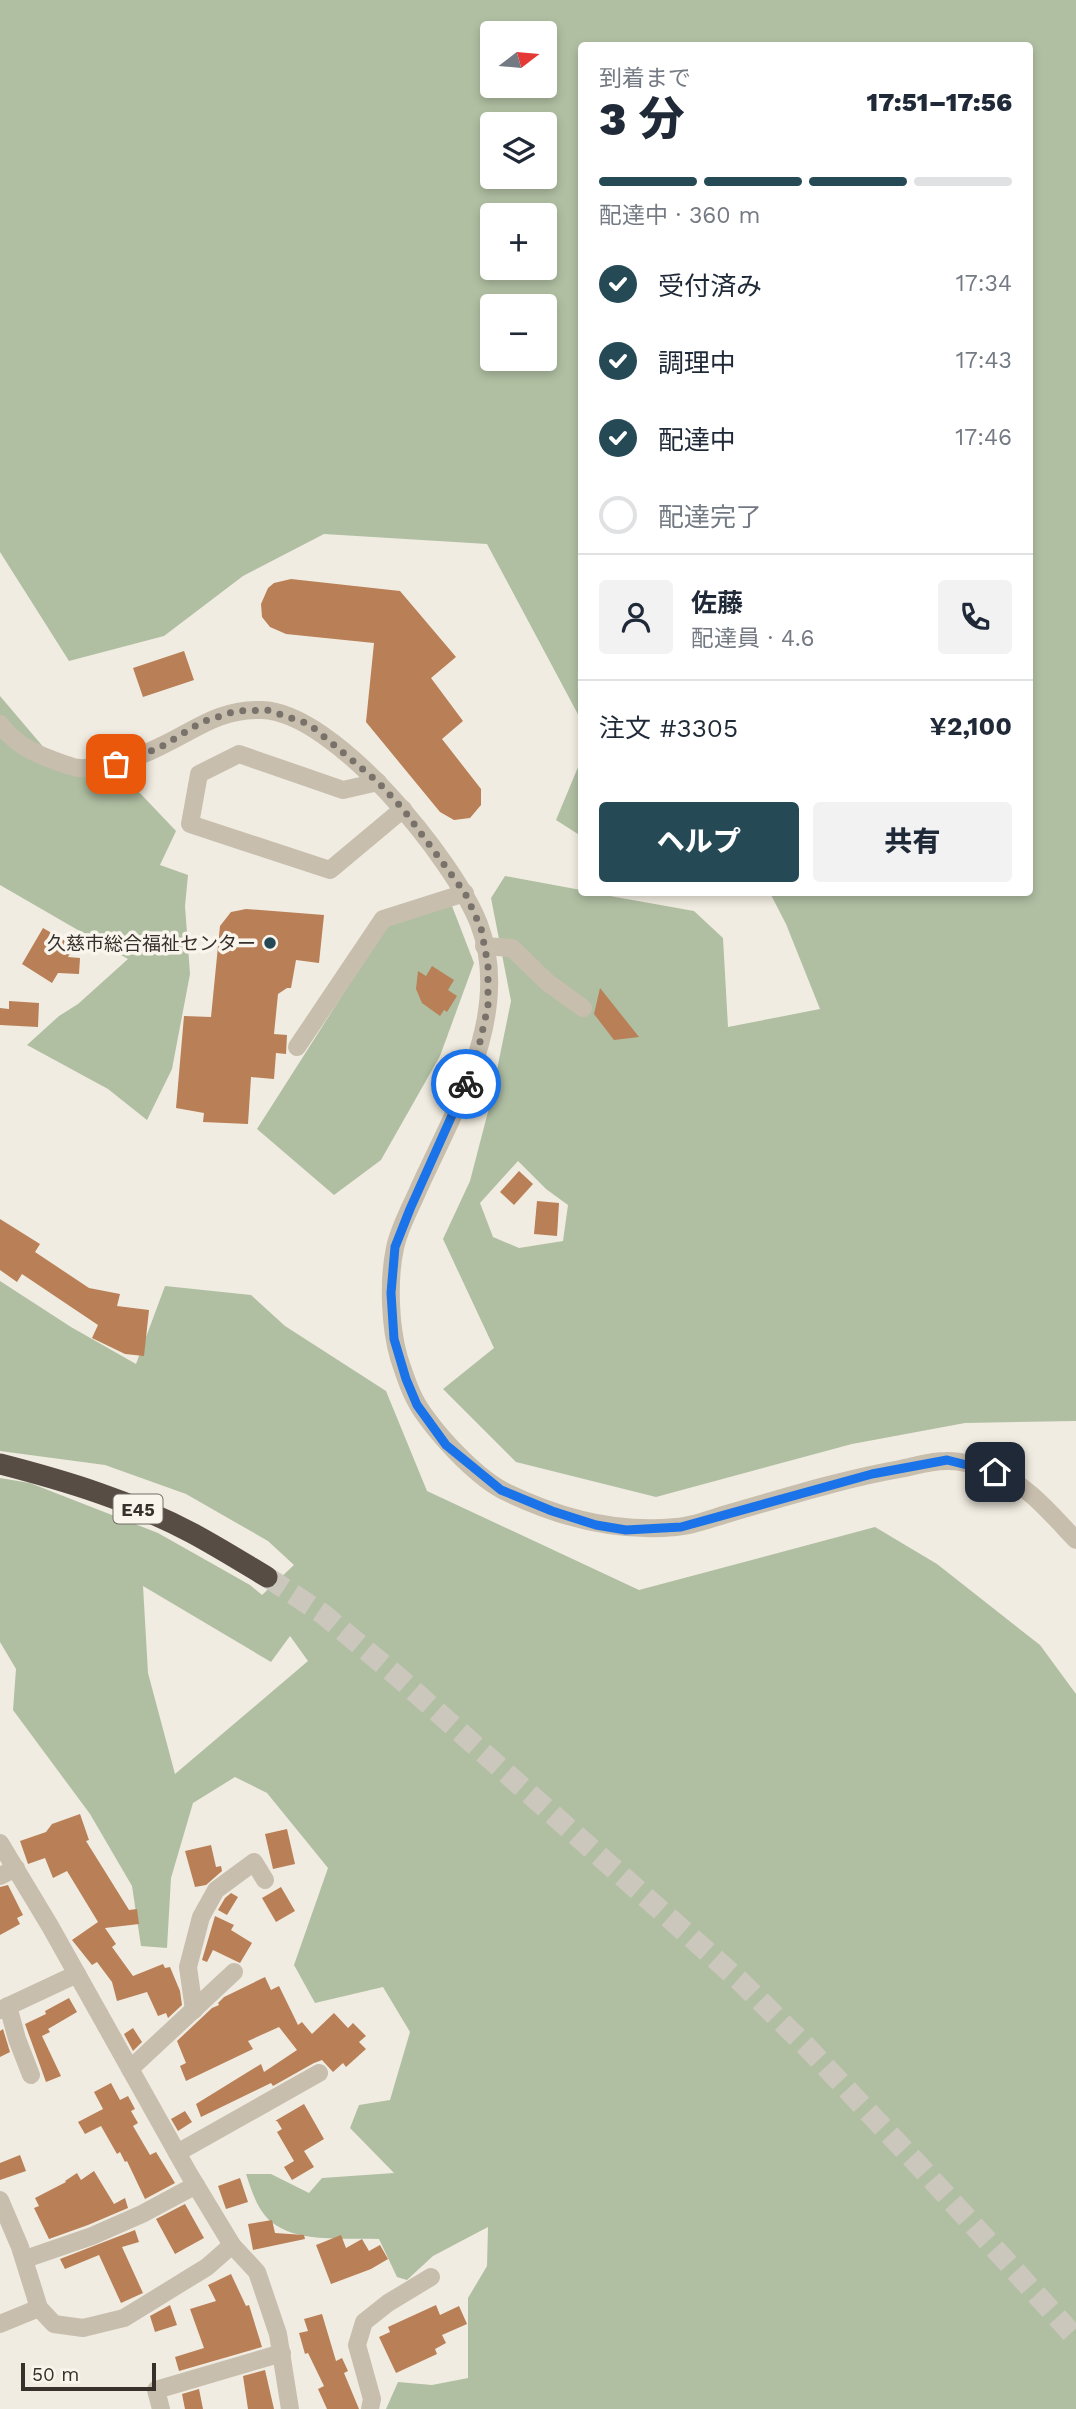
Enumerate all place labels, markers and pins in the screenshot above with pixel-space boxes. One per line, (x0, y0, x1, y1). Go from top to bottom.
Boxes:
pin (86, 734, 146, 794)
place label: 久慈市総合福祉センター (47, 932, 256, 955)
marker: 久慈市総合福祉センター (262, 935, 278, 951)
pin (965, 1442, 1025, 1502)

